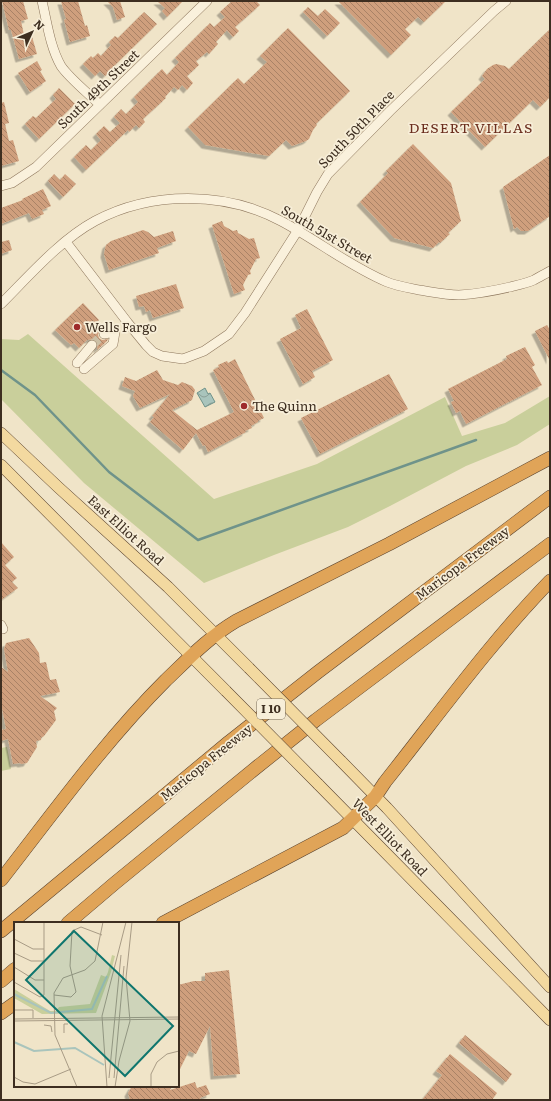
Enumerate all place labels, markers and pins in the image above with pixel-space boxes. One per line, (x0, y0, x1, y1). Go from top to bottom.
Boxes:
place label: Wells Fargo (85, 317, 157, 336)
marker: Wells Fargo (72, 322, 82, 332)
place label: The Quinn (252, 396, 317, 415)
marker: The Quinn (239, 401, 249, 411)

